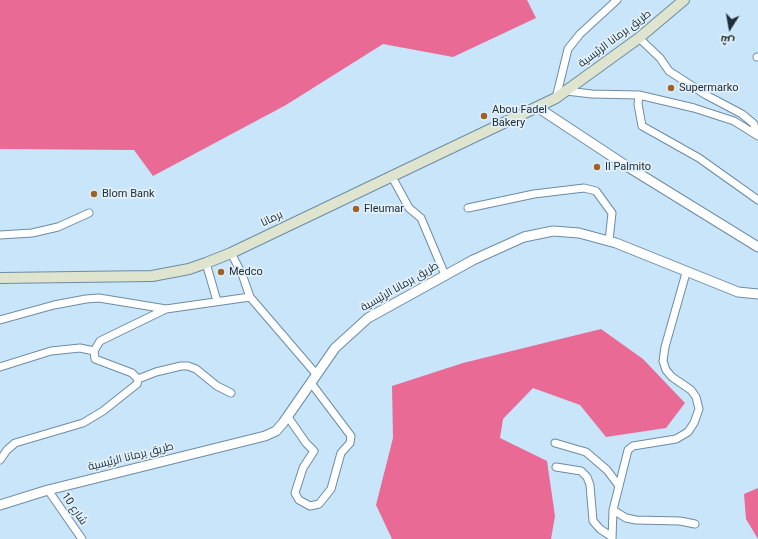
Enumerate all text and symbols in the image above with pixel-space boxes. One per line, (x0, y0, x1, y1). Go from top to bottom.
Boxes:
street label: طريق برمانا الرئيسية (576, 7, 654, 71)
north arrow (710, 8, 750, 48)
text: ش (719, 33, 736, 48)
place label: Supermarko (679, 81, 739, 95)
marker: Supermarko (666, 83, 676, 93)
place label: Abou Fadel Bakery (492, 103, 547, 129)
marker: Abou Fadel Bakery (479, 111, 489, 121)
place label: Il Palmito (605, 160, 651, 174)
marker: Il Palmito (592, 162, 602, 172)
place label: Blom Bank (102, 187, 155, 201)
marker: Blom Bank (89, 189, 99, 199)
place label: Fleumar (364, 202, 404, 216)
marker: Fleumar (351, 204, 361, 214)
street label: برمانا (259, 208, 285, 230)
street label: طريق برمانا الرئيسية (359, 259, 441, 315)
place label: Medco (229, 265, 263, 279)
marker: Medco (216, 267, 226, 277)
street label: طريق برمانا الرئيسية (87, 440, 175, 474)
street label: شارع 10 (58, 490, 90, 528)

